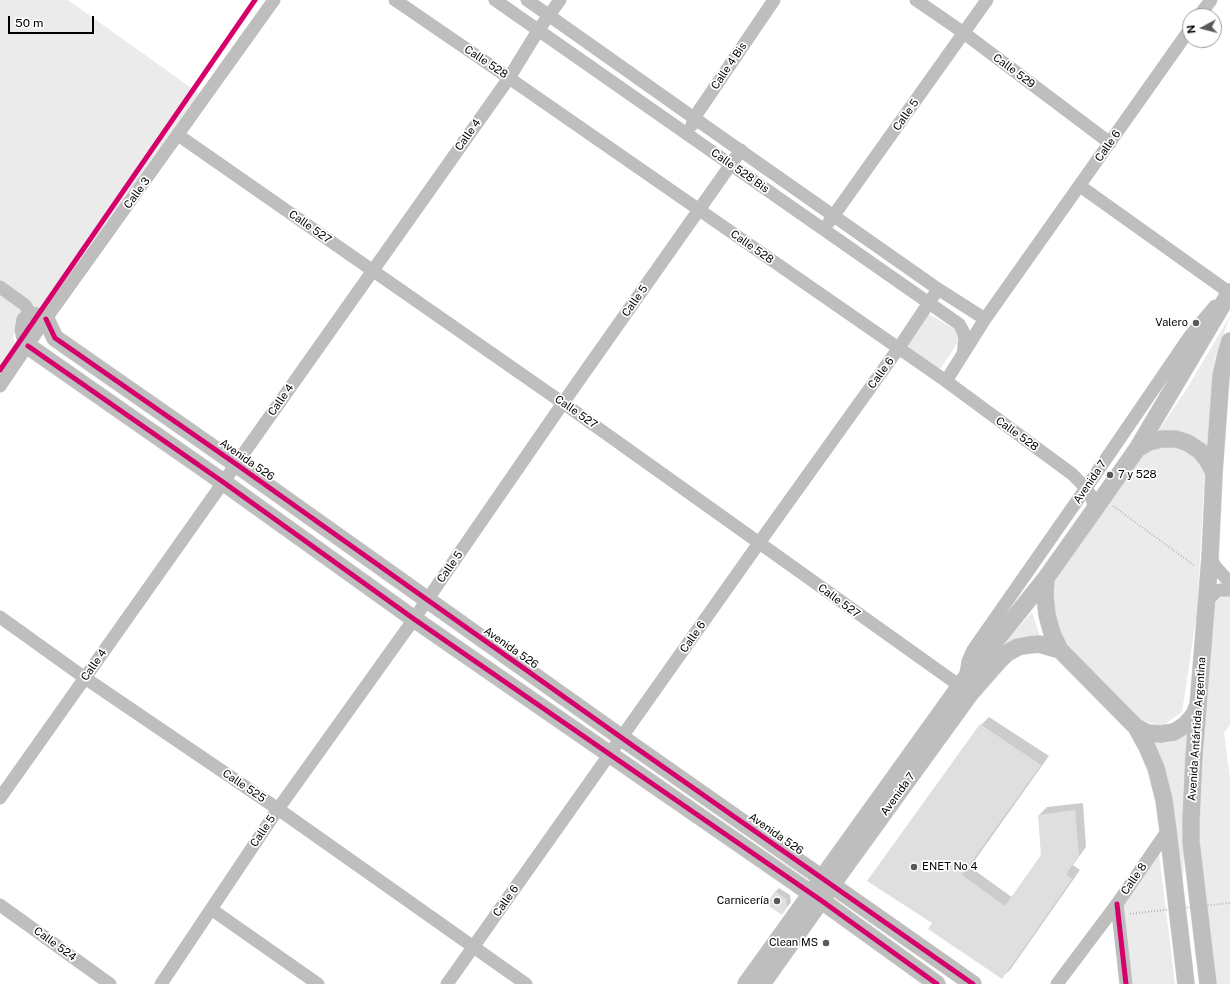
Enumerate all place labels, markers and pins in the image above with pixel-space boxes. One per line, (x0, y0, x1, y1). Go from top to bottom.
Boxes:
place label: Valero (1155, 316, 1188, 330)
marker: Valero (1191, 318, 1201, 328)
place label: 7 y 528 (1118, 468, 1157, 482)
marker: 7 y 528 (1105, 470, 1115, 480)
place label: ENET No 4 (922, 860, 977, 874)
marker: ENET No 4 (909, 862, 919, 872)
place label: Carnicería (717, 894, 769, 908)
marker: Carnicería (772, 896, 782, 906)
place label: Clean MS (769, 936, 818, 950)
marker: Clean MS (821, 938, 831, 948)

